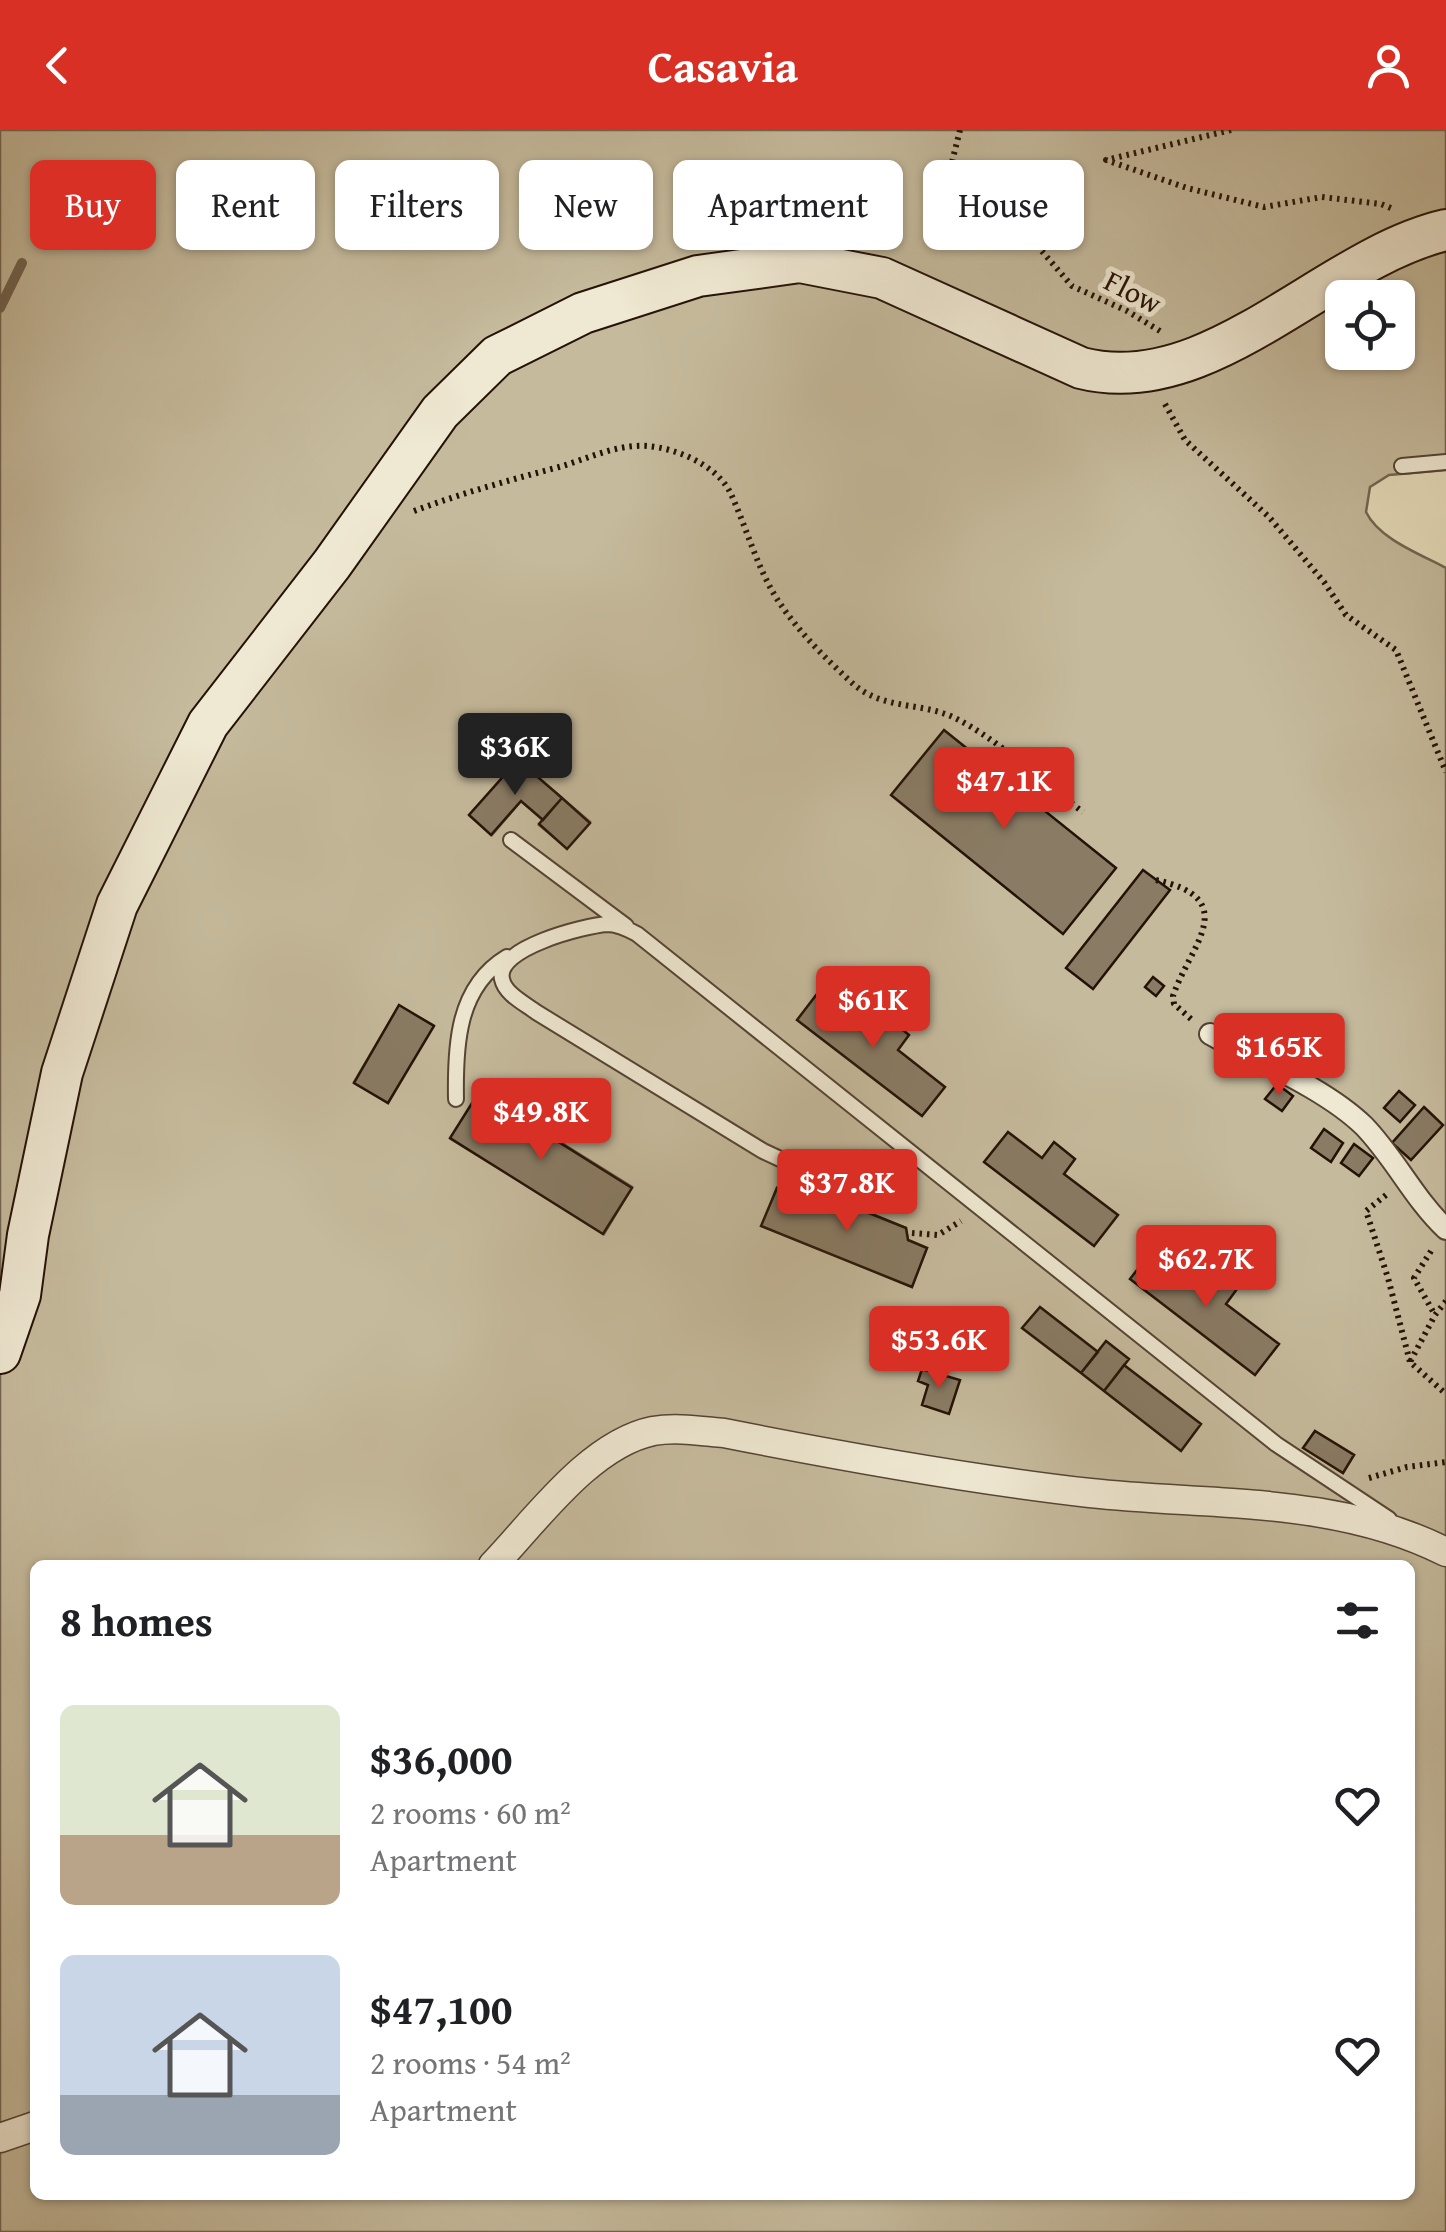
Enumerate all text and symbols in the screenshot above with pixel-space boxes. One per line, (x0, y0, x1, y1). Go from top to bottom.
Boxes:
text: Casavia (648, 33, 798, 98)
icon: back (30, 38, 85, 93)
icon: person (1361, 38, 1416, 93)
chip: Buy (30, 160, 156, 250)
chip: Rent (176, 160, 315, 250)
chip: Filters (335, 160, 499, 250)
chip: New (519, 160, 653, 250)
chip: Apartment (673, 160, 903, 250)
chip: House (923, 160, 1084, 250)
street label: Flow (1097, 258, 1170, 324)
map controls (1325, 280, 1415, 370)
button: locate (1325, 280, 1415, 370)
pin: $36K (456, 713, 574, 798)
text: $36K (480, 722, 550, 769)
pin: $47.1K (923, 747, 1085, 832)
text: $47.1K (956, 756, 1052, 803)
pin: $61K (814, 966, 932, 1051)
text: $61K (838, 975, 908, 1022)
pin: $165K (1209, 1013, 1349, 1098)
text: $165K (1236, 1022, 1322, 1069)
pin: $49.8K (460, 1078, 622, 1163)
text: $49.8K (493, 1087, 589, 1134)
pin: $37.8K (766, 1149, 928, 1234)
text: $37.8K (799, 1158, 895, 1205)
pin: $62.7K (1125, 1225, 1287, 1310)
text: $62.7K (1158, 1234, 1254, 1281)
pin: $53.6K (858, 1306, 1020, 1391)
text: $53.6K (891, 1315, 987, 1362)
text: 8 homes (60, 1590, 213, 1651)
icon: filters (1330, 1593, 1385, 1648)
text: $36,000 (370, 1728, 512, 1789)
icon: home (140, 1745, 260, 1865)
icon: heart (1330, 1778, 1385, 1833)
text: 2 rooms · 60 m² (370, 1789, 571, 1836)
text: Apartment (370, 1836, 517, 1883)
text: $47,100 (370, 1978, 512, 2039)
icon: home (140, 1995, 260, 2115)
icon: heart (1330, 2028, 1385, 2083)
text: 2 rooms · 54 m² (370, 2039, 571, 2086)
text: Apartment (370, 2086, 517, 2133)

